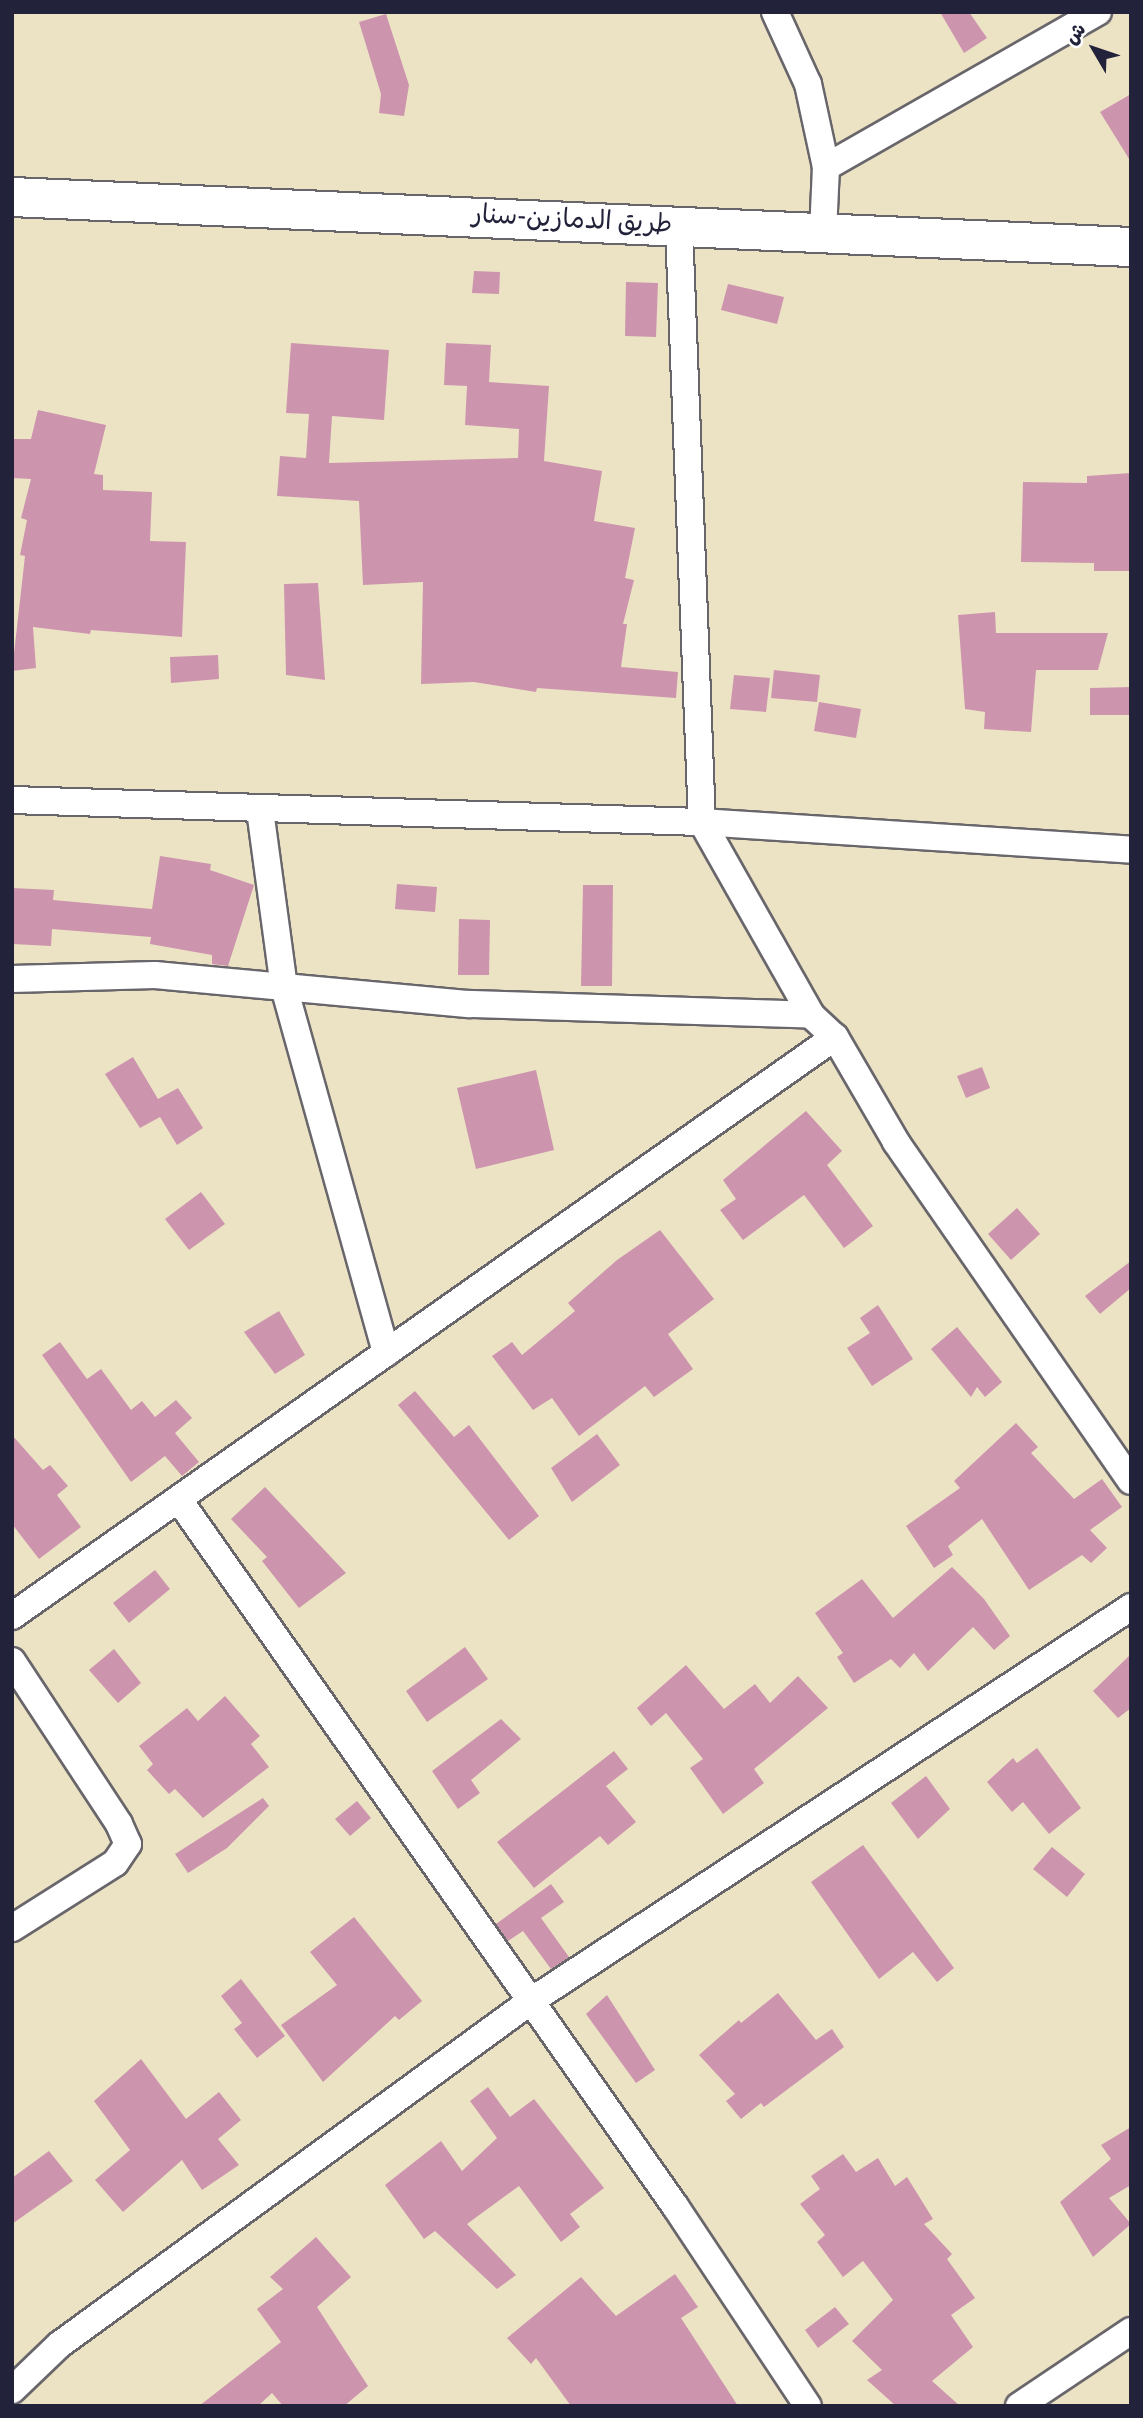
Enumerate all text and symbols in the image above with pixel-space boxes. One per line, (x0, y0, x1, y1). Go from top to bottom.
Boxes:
north arrow (1059, 14, 1129, 84)
text: ش (1060, 19, 1094, 52)
street label: طريق الدمازين-سنار (471, 201, 673, 243)

